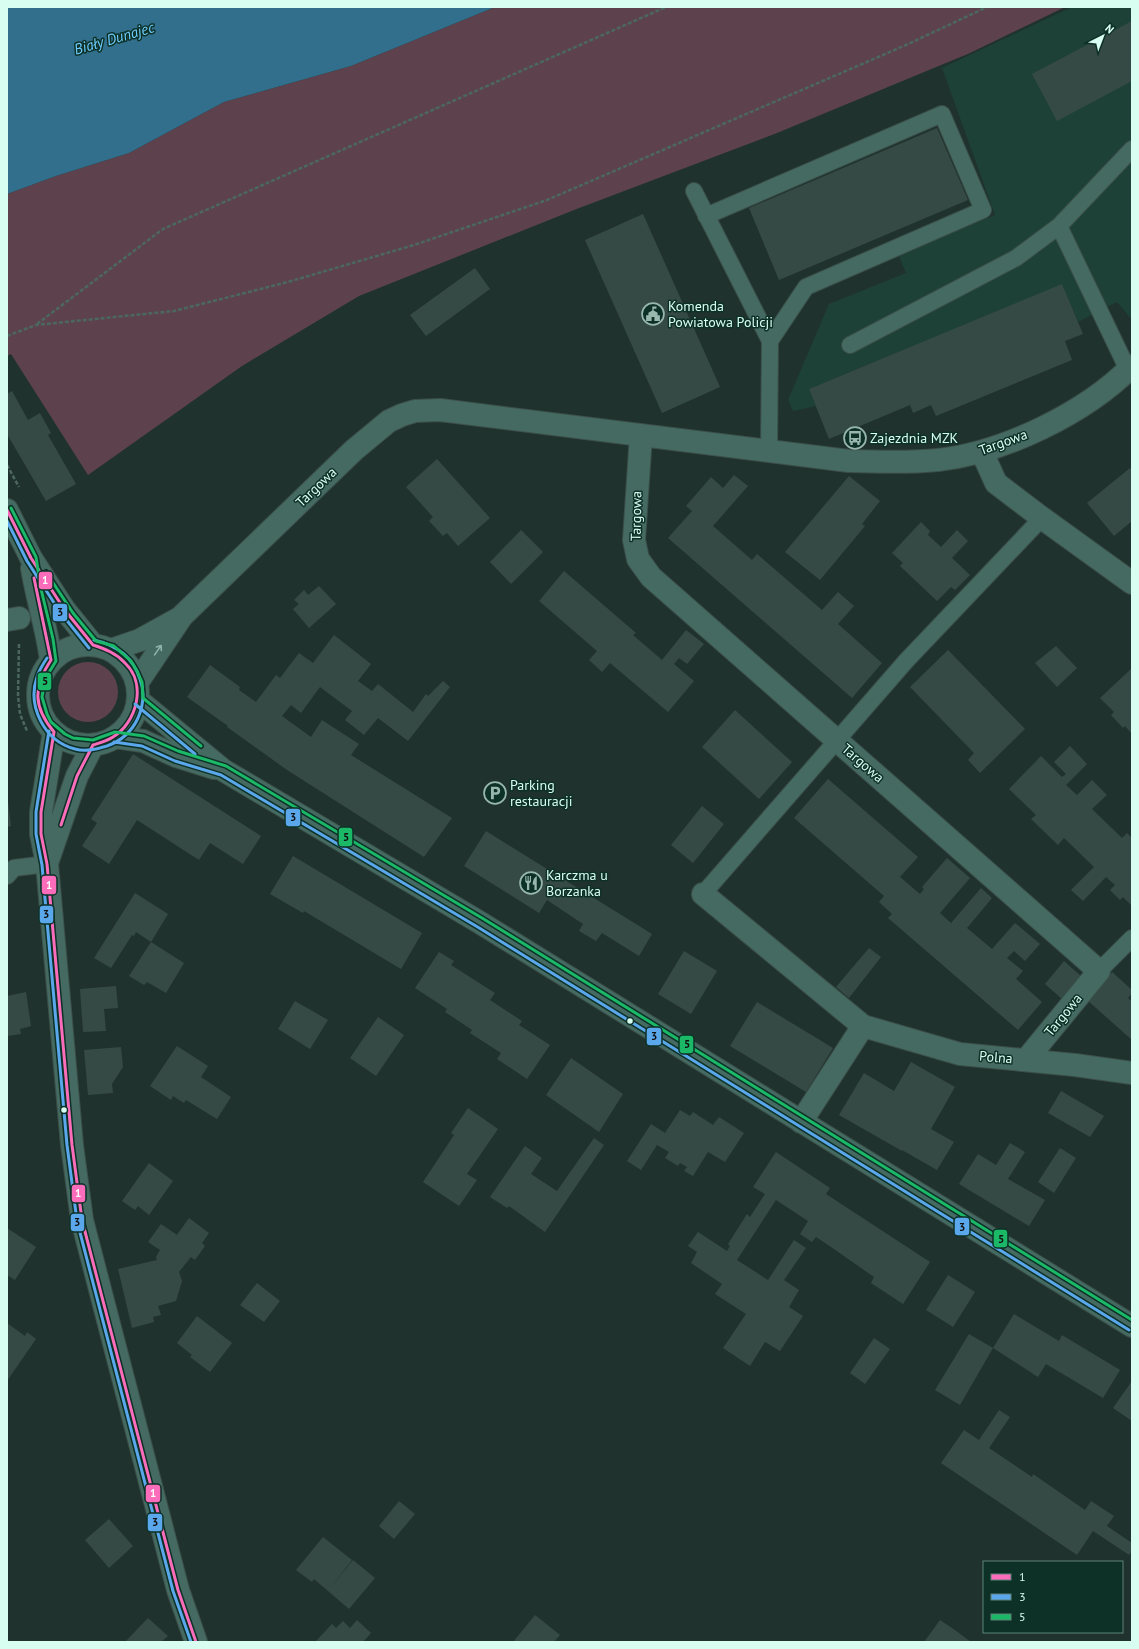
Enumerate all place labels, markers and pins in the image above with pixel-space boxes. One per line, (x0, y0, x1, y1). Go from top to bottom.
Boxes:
place label: Komenda Powiatowa Policji (668, 297, 773, 331)
public building icon: Komenda Powiatowa Policji (640, 301, 666, 327)
bus stop icon: Zajezdnia MZK (842, 425, 868, 451)
place label: Zajezdnia MZK (870, 429, 959, 447)
place label: Parking restauracji (510, 776, 573, 810)
parking icon: Parking restauracji (482, 780, 508, 806)
place label: Karczma u Borzanka (546, 866, 608, 900)
restaurant icon: Karczma u Borzanka (518, 870, 544, 896)
unlabelled marker (625, 1016, 635, 1026)
unlabelled marker (59, 1105, 69, 1115)

